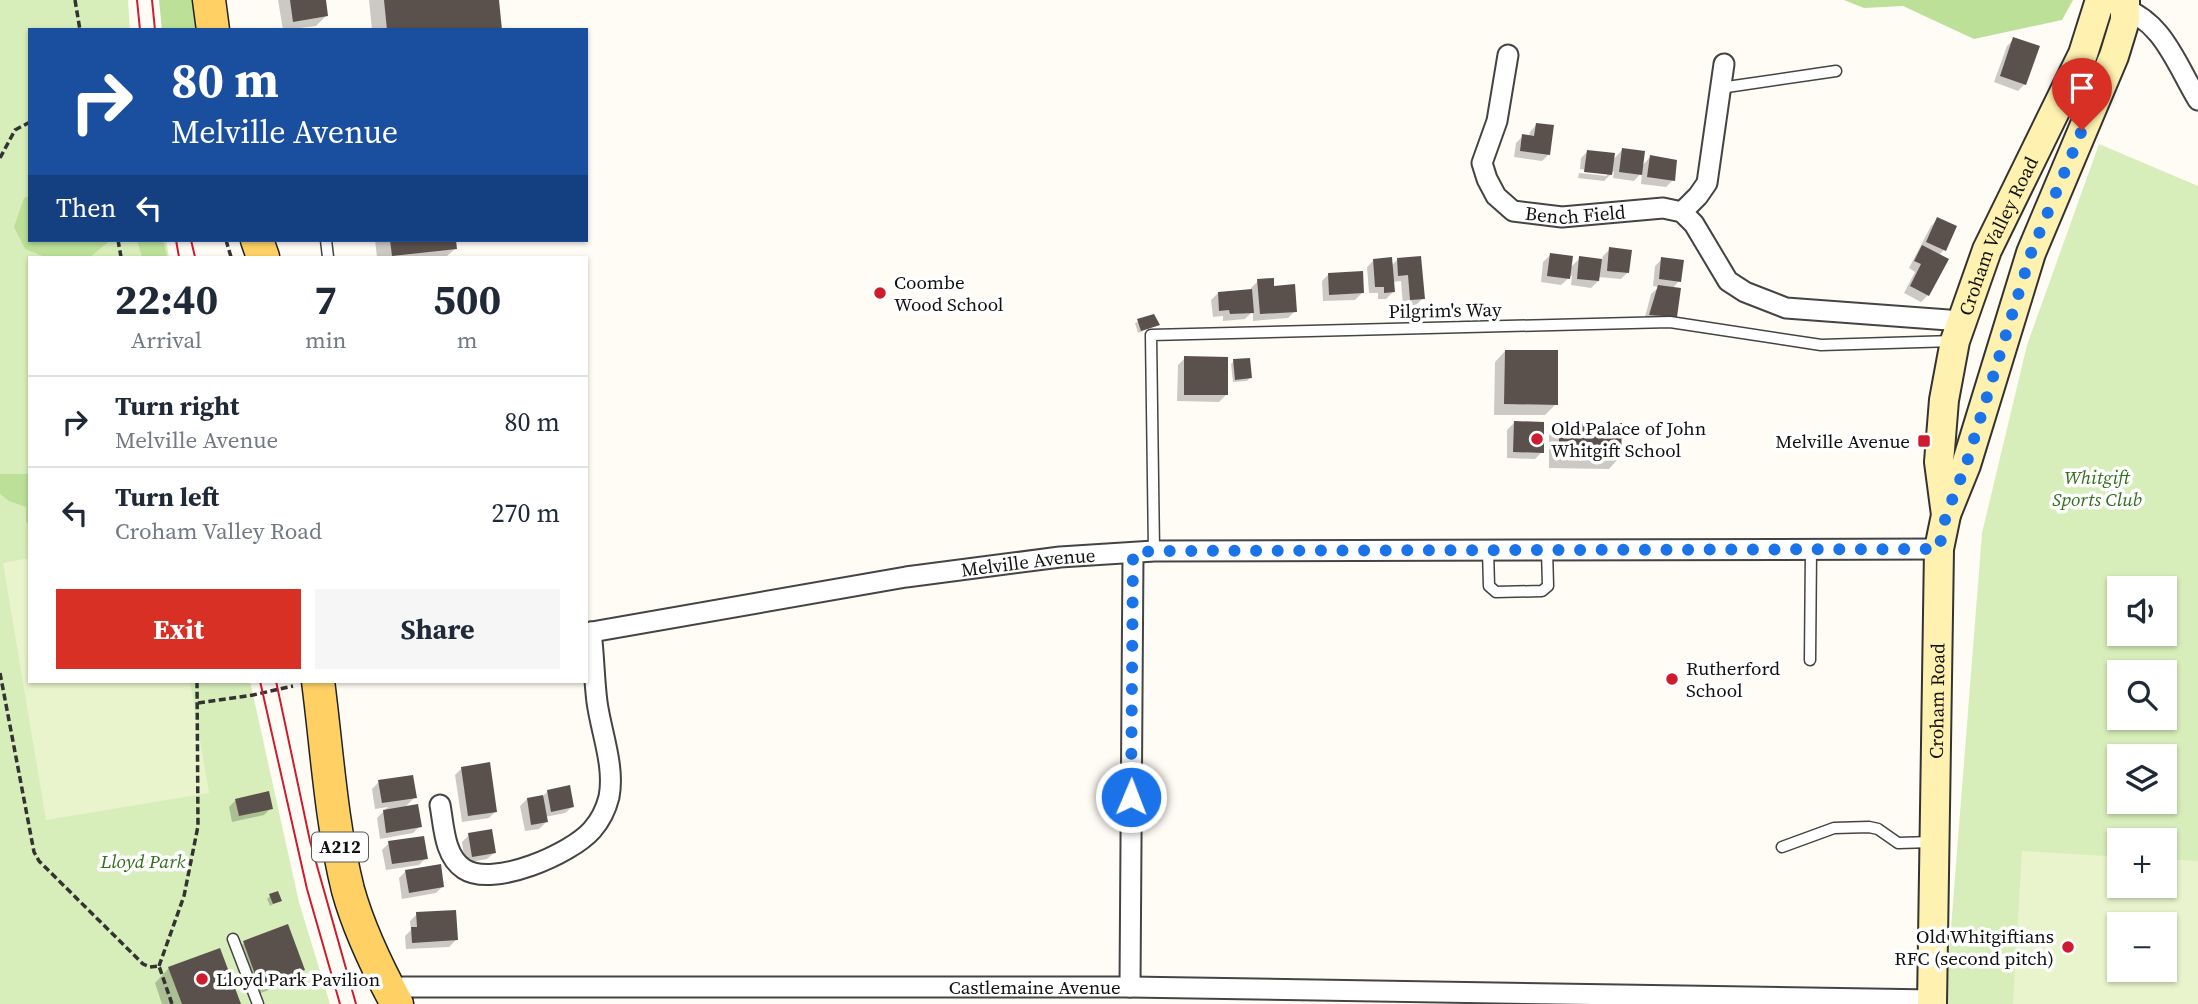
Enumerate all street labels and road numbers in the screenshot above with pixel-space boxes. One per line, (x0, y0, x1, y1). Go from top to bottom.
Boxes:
street label: Croham Valley Road (1952, 152, 2044, 319)
street label: Bench Field (1524, 198, 1627, 230)
street label: Pilgrim's Way (1388, 296, 1502, 324)
street label: Melville Avenue (960, 542, 1096, 583)
street label: Croham Road (1923, 643, 1951, 759)
road number: A212 (312, 832, 368, 862)
street label: Castlemaine Avenue (949, 974, 1121, 1000)

